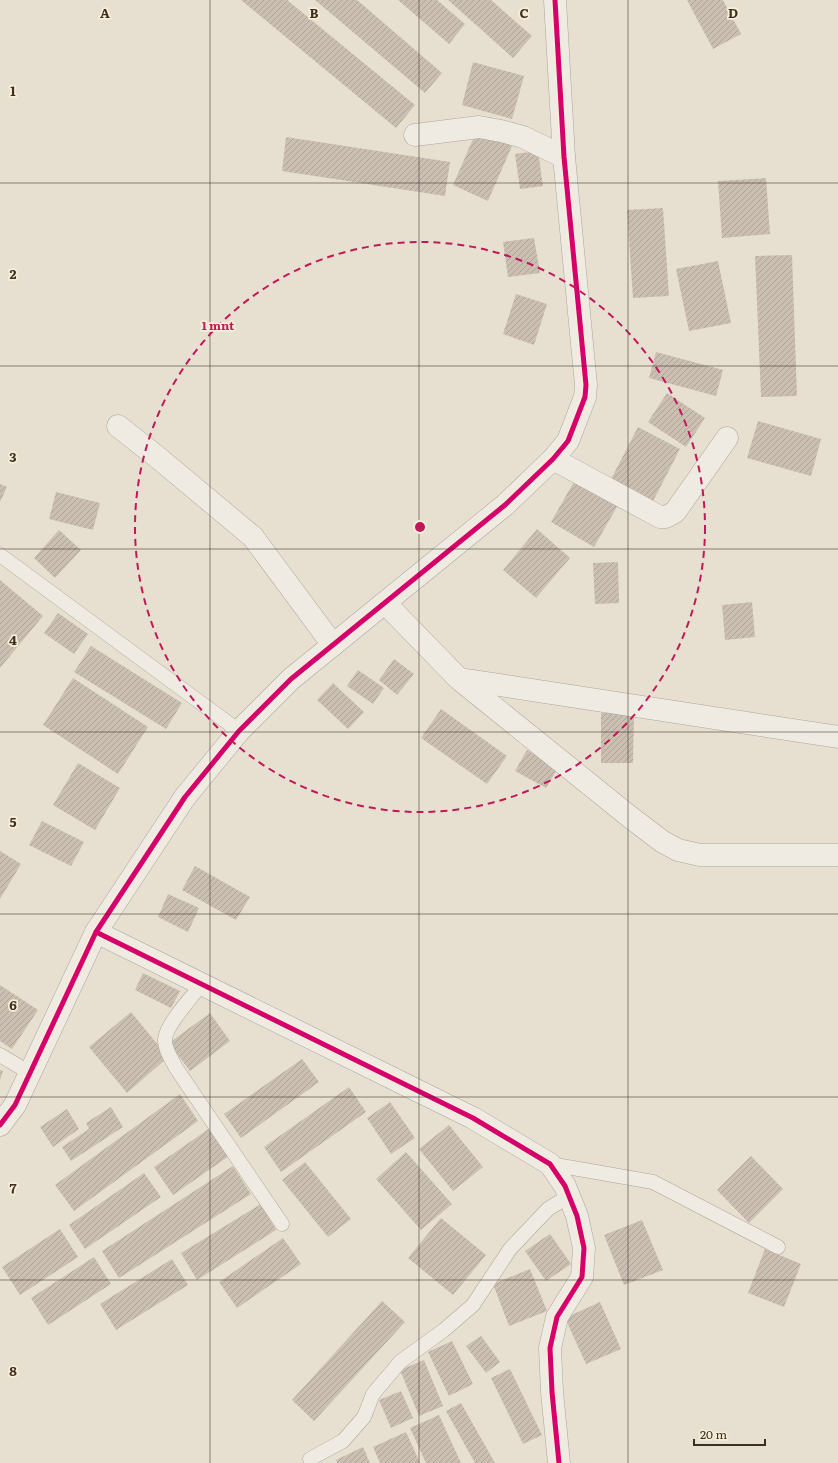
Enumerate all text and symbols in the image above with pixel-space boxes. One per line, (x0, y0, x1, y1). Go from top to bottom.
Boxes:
text: A (100, 3, 110, 22)
text: B (310, 3, 319, 22)
text: C (519, 3, 529, 22)
text: D (728, 3, 738, 22)
text: 1 (10, 81, 16, 100)
text: 2 (10, 264, 17, 283)
text: 1 mnt (202, 316, 235, 334)
text: 3 (9, 447, 17, 466)
centre of rings (413, 520, 427, 534)
text: 4 (9, 630, 17, 649)
text: 5 (9, 812, 17, 831)
text: 6 (9, 995, 17, 1014)
text: 7 (9, 1178, 17, 1197)
text: 8 (9, 1361, 17, 1380)
scale bar (694, 1421, 765, 1447)
text: 20 m (700, 1425, 727, 1443)

